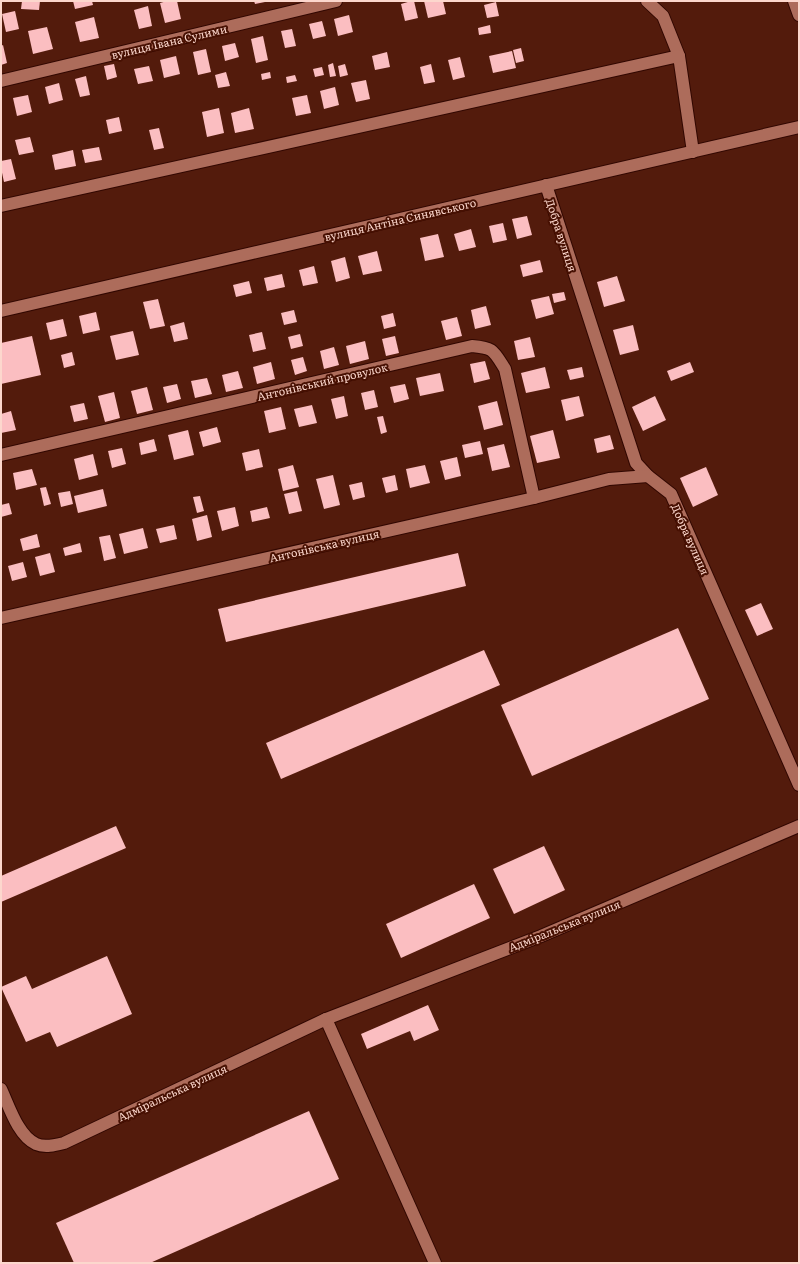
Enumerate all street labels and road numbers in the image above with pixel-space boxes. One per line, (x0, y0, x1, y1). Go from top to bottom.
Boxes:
street label: вулиця Івана Сулими (109, 20, 229, 62)
street label: вулиця Антіна Синявського (322, 194, 478, 244)
street label: Добра вулиця (543, 196, 581, 274)
street label: Антонівський провулок (255, 358, 389, 404)
street label: Добра вулиця (668, 501, 714, 577)
street label: Антонівська вулиця (267, 524, 381, 565)
street label: Адміральська вулиця (506, 895, 623, 955)
street label: Адміральська вулиця (115, 1059, 230, 1124)

